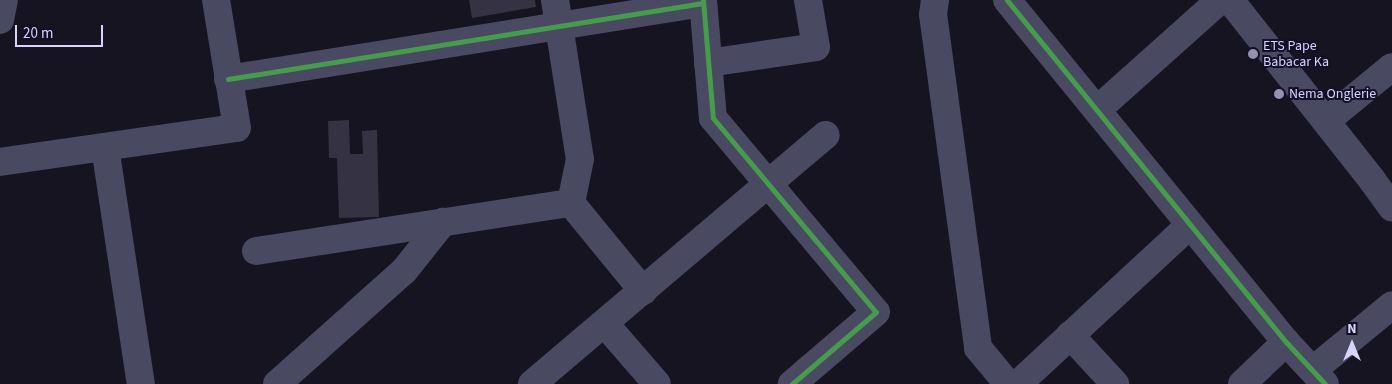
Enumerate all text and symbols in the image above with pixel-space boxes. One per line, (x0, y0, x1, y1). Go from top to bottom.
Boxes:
scale bar (18, 15, 105, 47)
text: 20 m (23, 23, 53, 44)
place label: ETS Pape Babacar Ka (1263, 38, 1329, 70)
marker: ETS Pape Babacar Ka (1247, 48, 1259, 60)
place label: Nema Onglerie (1289, 86, 1376, 102)
marker: Nema Onglerie (1273, 88, 1285, 100)
north arrow (1327, 319, 1377, 369)
text: N (1347, 319, 1357, 339)

